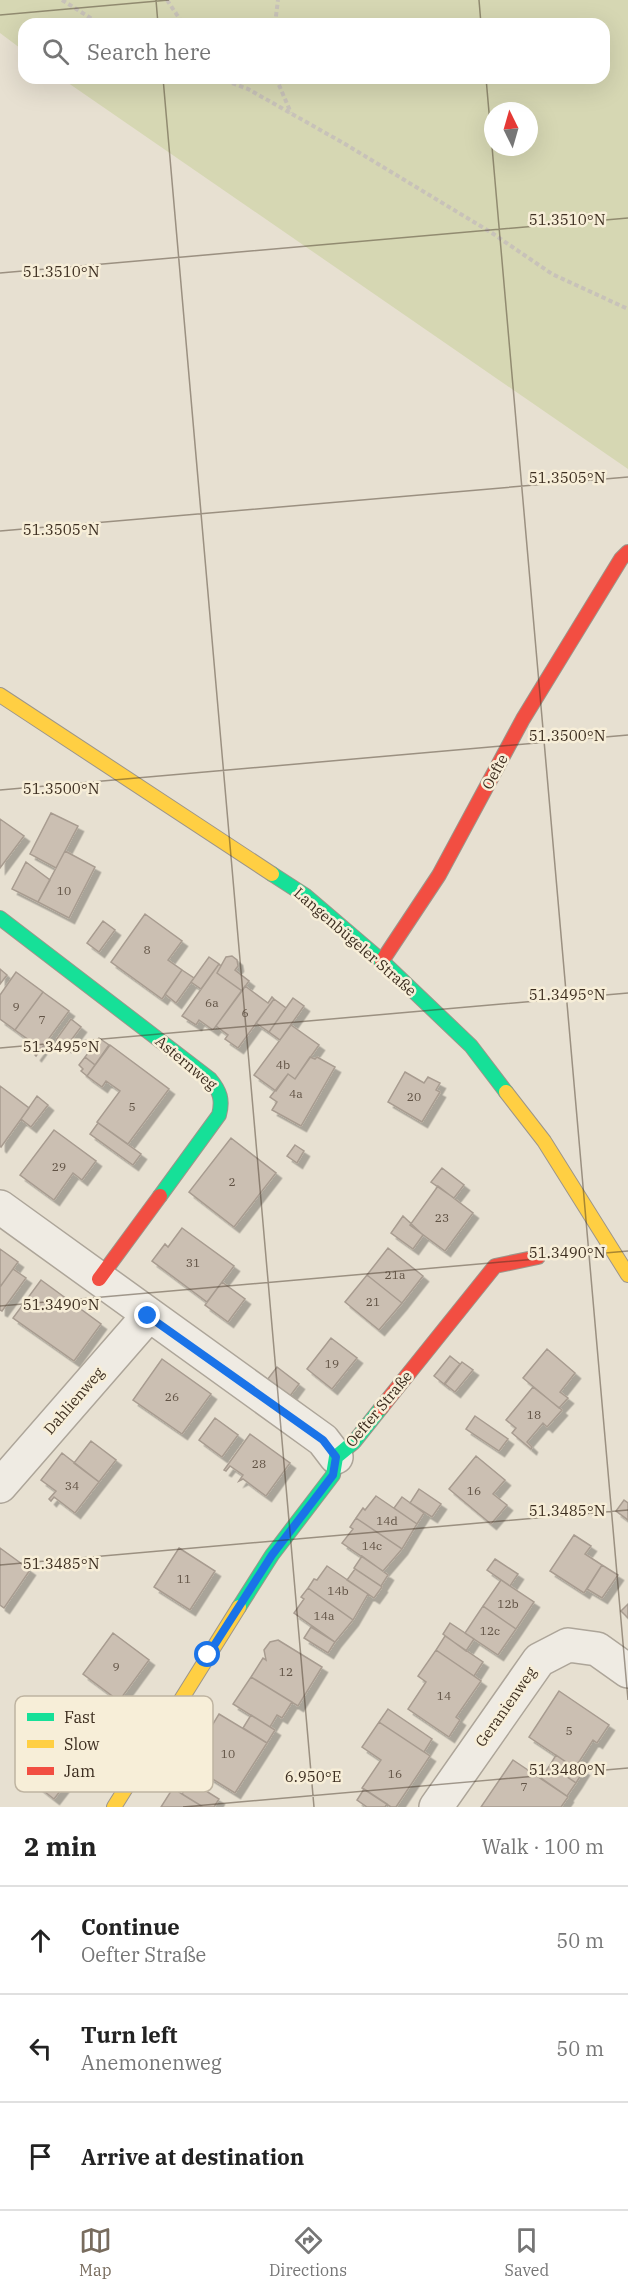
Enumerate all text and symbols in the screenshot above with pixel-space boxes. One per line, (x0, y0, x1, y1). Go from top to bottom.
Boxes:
search box (18, 18, 610, 84)
icon: search (39, 35, 72, 68)
text: Search here (87, 37, 211, 66)
north arrow (484, 102, 538, 156)
text: 51.3510°N (529, 210, 605, 229)
text: 51.3510°N (23, 262, 99, 281)
text: 51.3505°N (529, 468, 605, 487)
text: 51.3505°N (23, 520, 99, 539)
text: 51.3500°N (529, 726, 605, 745)
street label: Oefte (477, 751, 512, 793)
text: 51.3500°N (23, 779, 99, 798)
house number: 10 (57, 883, 71, 898)
street label: Langenbügeler Straße (290, 883, 420, 1000)
house number: 8 (143, 942, 151, 957)
text: 51.3495°N (529, 985, 605, 1004)
house number: 6a (205, 995, 219, 1010)
house number: 9 (12, 999, 20, 1014)
house number: 6 (241, 1005, 249, 1020)
house number: 7 (38, 1012, 46, 1027)
street label: Asternweg (152, 1031, 221, 1094)
text: 51.3495°N (23, 1037, 99, 1056)
house number: 4b (276, 1057, 290, 1072)
house number: 4a (289, 1086, 303, 1101)
house number: 20 (407, 1089, 421, 1104)
house number: 5 (128, 1099, 136, 1114)
house number: 29 (52, 1159, 66, 1174)
house number: 2 (228, 1174, 236, 1189)
house number: 23 (435, 1210, 449, 1225)
text: 51.3490°N (529, 1243, 605, 1262)
house number: 31 (186, 1255, 200, 1270)
house number: 21a (385, 1267, 406, 1282)
house number: 21 (366, 1294, 380, 1309)
text: 51.3490°N (23, 1295, 99, 1314)
route end (134, 1302, 160, 1328)
house number: 19 (325, 1356, 339, 1371)
street label: Dahlienweg (39, 1363, 108, 1438)
street label: Oefter Straße (341, 1367, 416, 1451)
house number: 26 (165, 1389, 179, 1404)
house number: 18 (527, 1407, 541, 1422)
house number: 28 (252, 1456, 266, 1471)
house number: 34 (65, 1478, 79, 1493)
house number: 16 (467, 1483, 481, 1498)
text: 51.3485°N (529, 1501, 605, 1520)
house number: 14d (376, 1513, 398, 1528)
house number: 14c (362, 1538, 382, 1553)
text: 51.3485°N (23, 1554, 99, 1573)
house number: 11 (177, 1571, 191, 1586)
house number: 14b (327, 1583, 349, 1598)
house number: 12b (497, 1596, 519, 1611)
house number: 14a (314, 1608, 335, 1623)
house number: 12c (480, 1623, 500, 1638)
route start (194, 1641, 220, 1667)
house number: 9 (112, 1659, 120, 1674)
street label: Geranienweg (471, 1663, 540, 1750)
house number: 12 (279, 1664, 293, 1679)
house number: 14 (437, 1688, 451, 1703)
legend (15, 1696, 213, 1792)
text: Fast (64, 1707, 96, 1727)
house number: 5 (565, 1723, 573, 1738)
text: Slow (64, 1734, 100, 1754)
house number: 10 (221, 1746, 235, 1761)
text: 51.3480°N (529, 1760, 605, 1779)
text: Jam (64, 1761, 95, 1781)
house number: 16 (388, 1766, 402, 1781)
text: 6.950°E (285, 1767, 341, 1786)
house number: 7 (520, 1779, 528, 1794)
text: 2 min (24, 1829, 97, 1863)
text: Walk · 100 m (482, 1833, 604, 1860)
text: Continue (81, 1912, 180, 1941)
icon: ahead (24, 1924, 57, 1957)
text: 50 m (556, 1927, 604, 1954)
text: Oefter Straße (81, 1941, 206, 1968)
text: Turn left (81, 2020, 177, 2049)
icon: left (24, 2032, 57, 2065)
text: 50 m (556, 2035, 604, 2062)
text: Anemonenweg (81, 2049, 222, 2076)
icon: arrive (24, 2140, 57, 2173)
text: Arrive at destination (81, 2142, 304, 2171)
tab: Map (79, 2224, 112, 2280)
tab: Directions (269, 2224, 347, 2280)
tab: Saved (504, 2224, 549, 2280)

